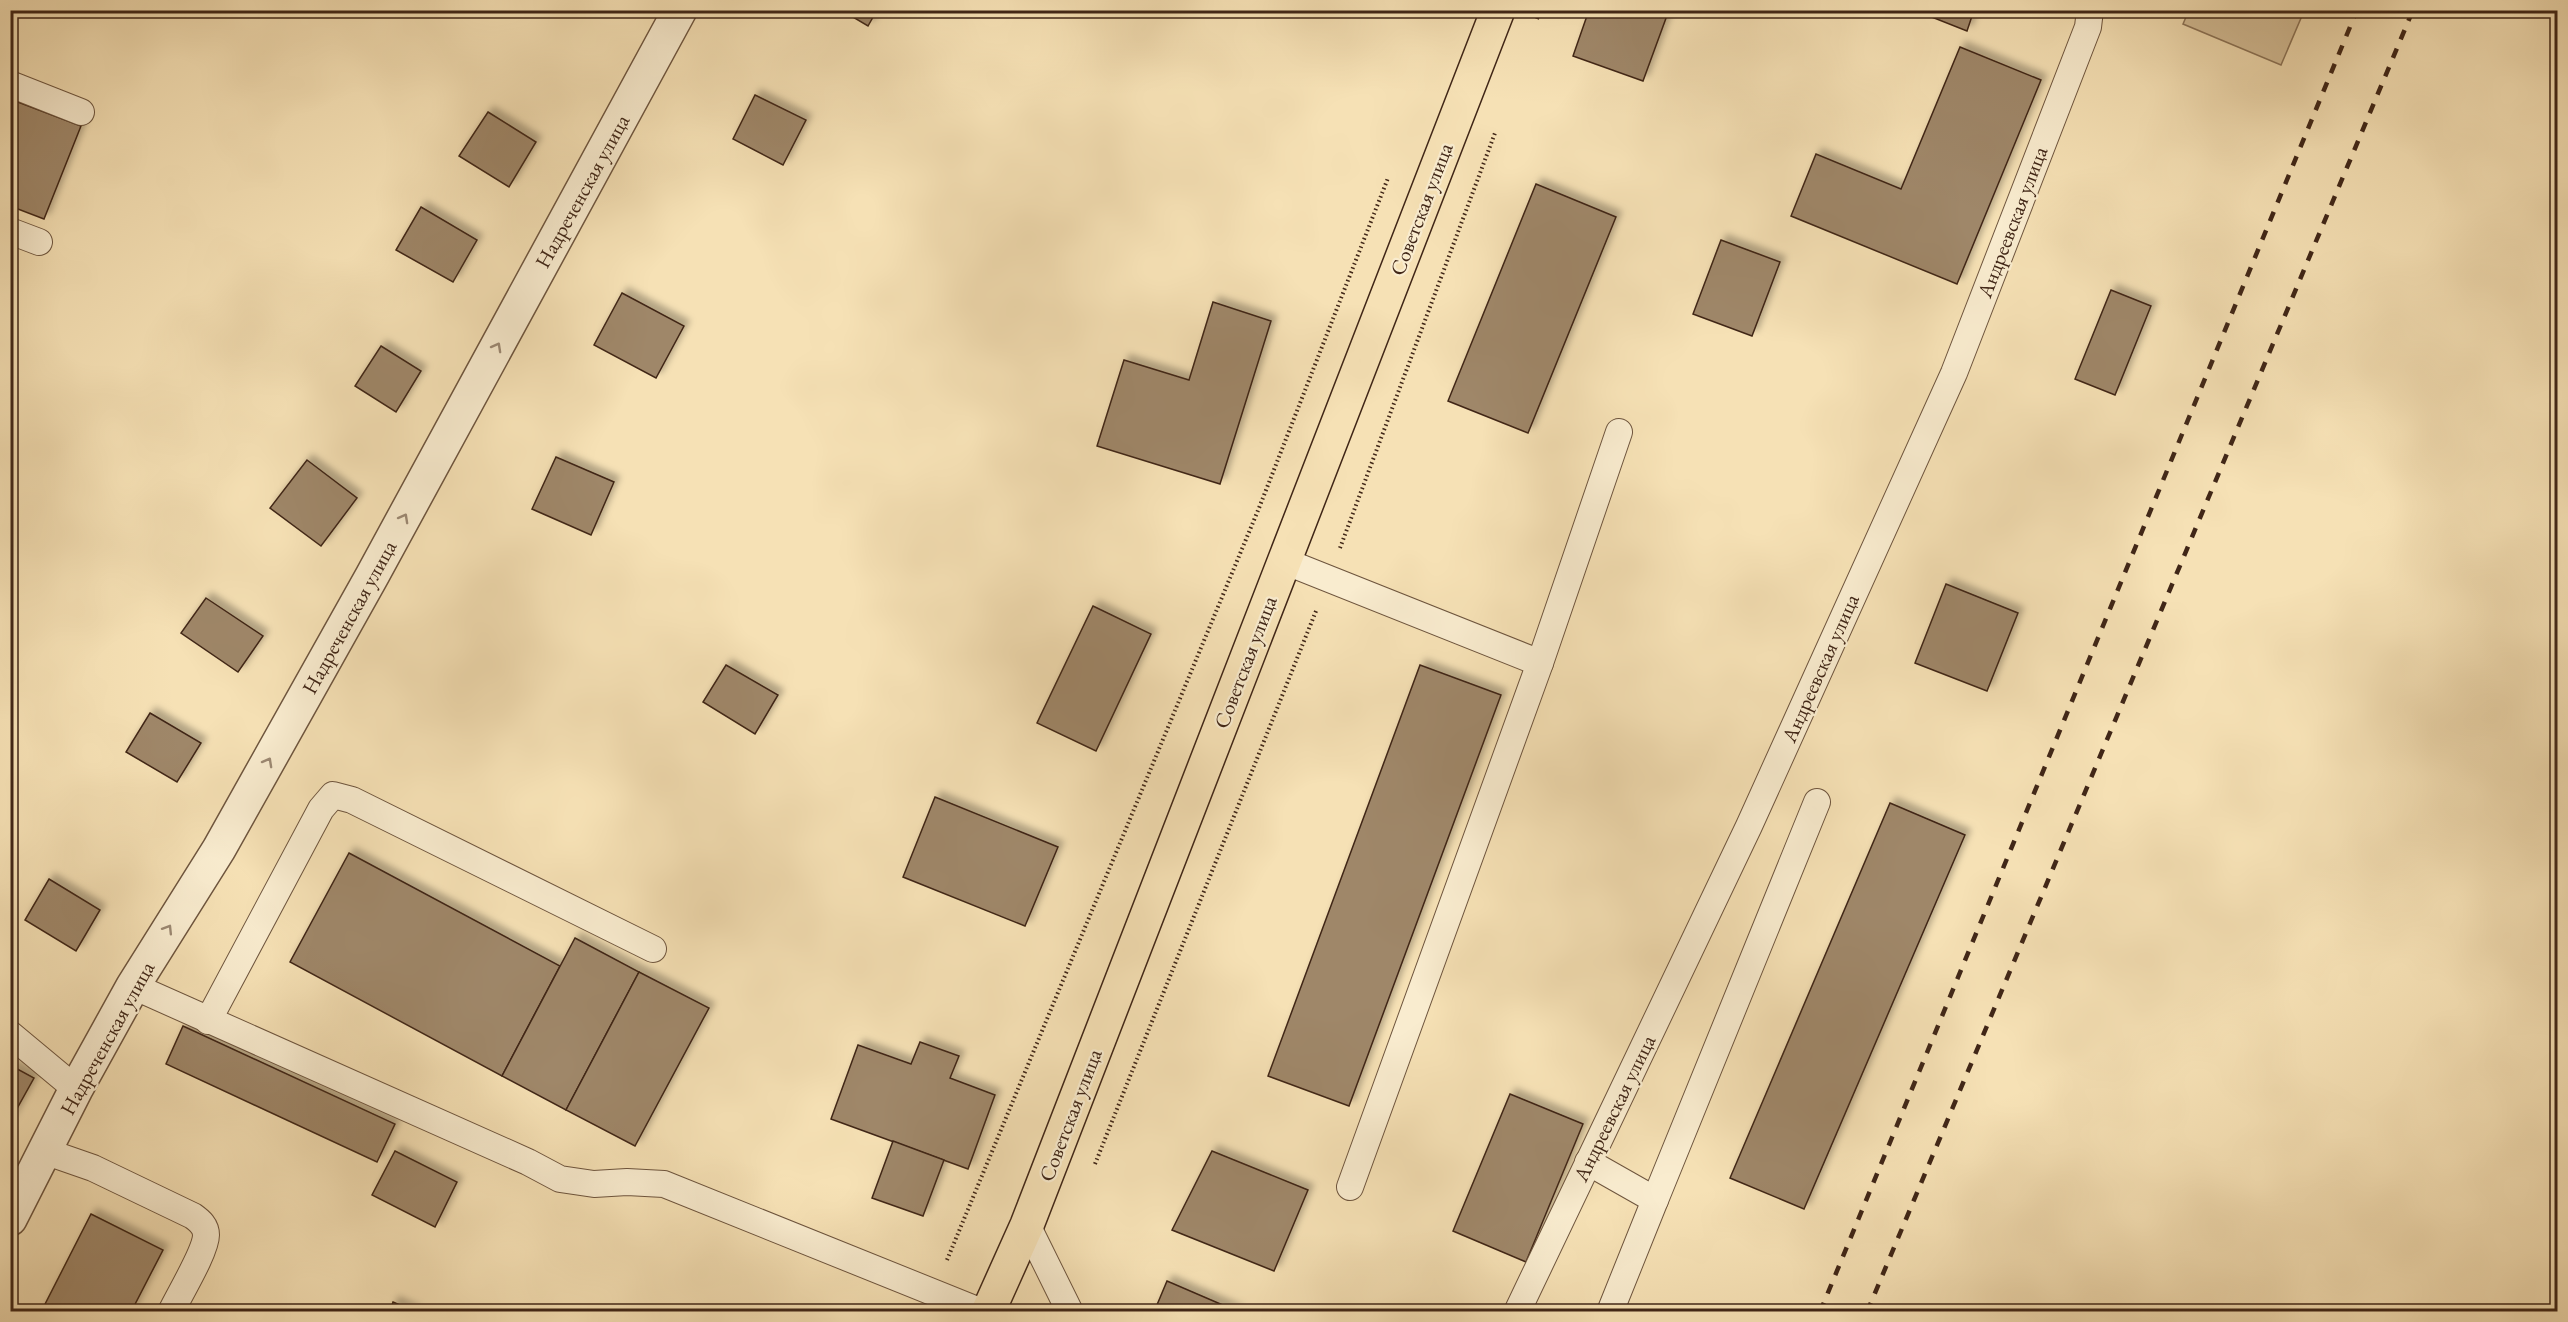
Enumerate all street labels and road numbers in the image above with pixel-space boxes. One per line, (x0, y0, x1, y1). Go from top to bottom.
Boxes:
street label: Надреченская улица (529, 109, 636, 273)
street label: Советская улица (1383, 138, 1459, 279)
street label: Андреевская улица (1970, 142, 2053, 302)
street label: Надреченская улица (296, 535, 403, 699)
street label: Андреевская улица (1775, 589, 1865, 747)
street label: Советская улица (1207, 591, 1283, 732)
street label: Надреченская улица (54, 956, 161, 1120)
street label: Андреевская улица (1566, 1030, 1661, 1187)
street label: Советская улица (1032, 1044, 1108, 1185)

